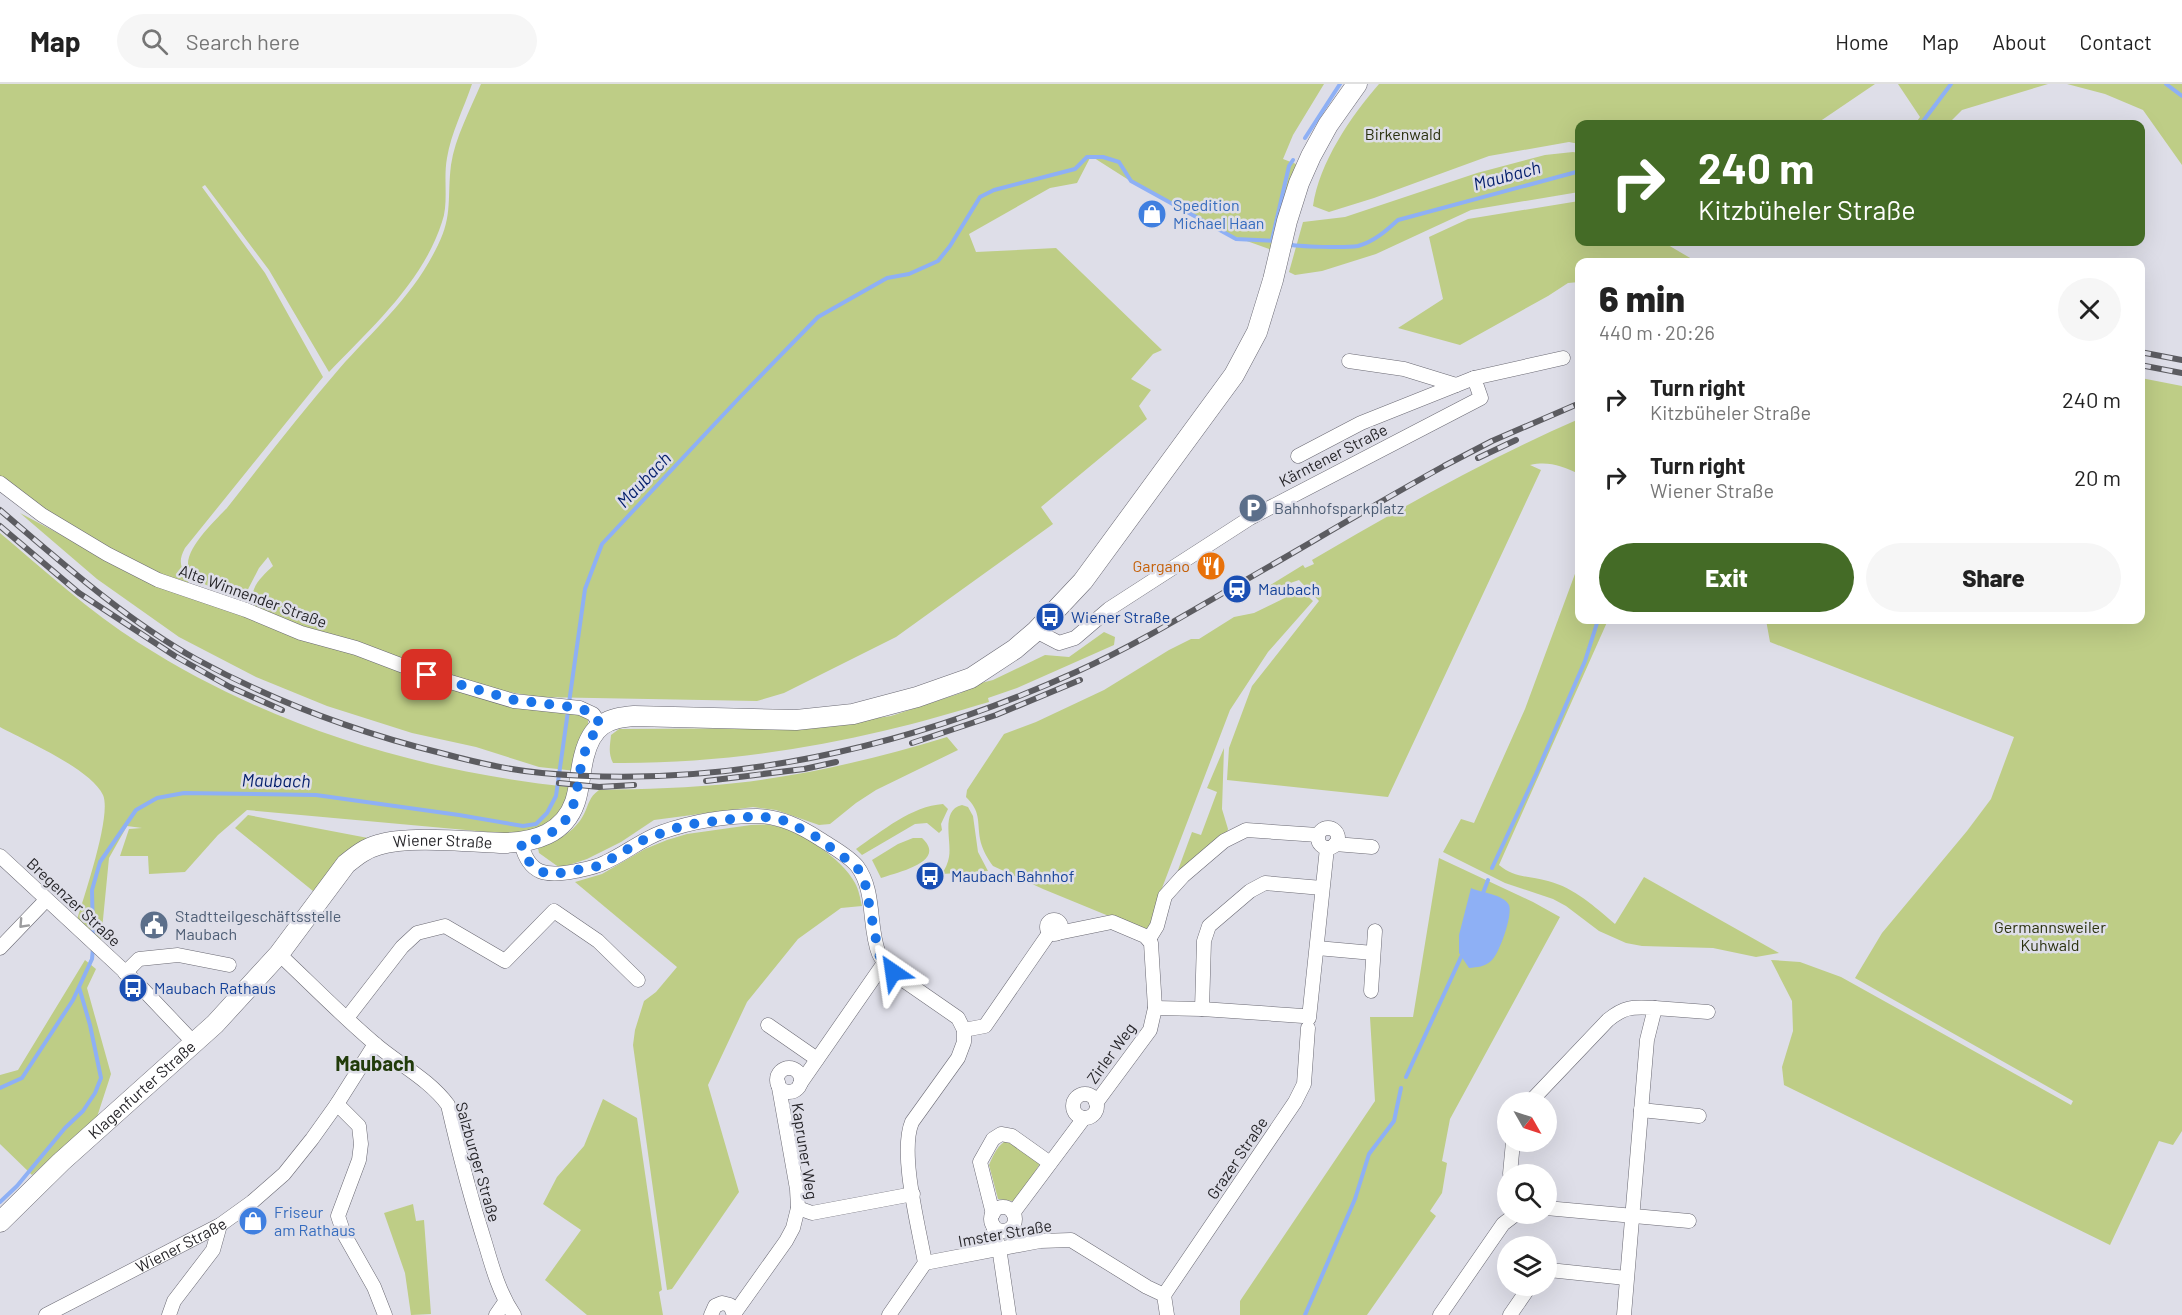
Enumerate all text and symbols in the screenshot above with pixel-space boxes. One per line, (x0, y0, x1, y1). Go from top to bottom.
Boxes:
search box (117, 14, 537, 68)
text: Map (30, 24, 81, 58)
icon: search (138, 25, 171, 58)
text: Search here (186, 28, 300, 54)
text: Home (1835, 29, 1889, 54)
text: Map (1922, 29, 1959, 54)
text: About (1992, 29, 2047, 54)
text: Contact (2080, 29, 2152, 54)
park label: Birkenwald (1365, 124, 1441, 143)
text: 240 m (1698, 142, 1814, 192)
icon: right (1599, 144, 1677, 222)
water label: Maubach (1471, 155, 1543, 195)
text: Kitzbüheler Straße (1698, 193, 1916, 225)
place label: Spedition Michael Haan (1173, 195, 1265, 232)
shop icon: Spedition Michael Haan (1136, 198, 1168, 230)
text: 6 min (1599, 276, 1685, 319)
button: close (2058, 278, 2121, 341)
text: 440 m · 20:26 (1599, 320, 1715, 344)
text: Turn right (1650, 374, 1745, 400)
icon: right (1599, 383, 1632, 416)
text: 240 m (2062, 386, 2121, 412)
text: Kitzbüheler Straße (1650, 400, 1811, 424)
street label: Kärntener Straße (1275, 419, 1390, 490)
water label: Maubach (611, 447, 675, 512)
text: Turn right (1650, 452, 1745, 478)
icon: right (1599, 461, 1632, 494)
text: 20 m (2074, 464, 2121, 490)
text: Wiener Straße (1650, 478, 1774, 502)
parking icon: Bahnhofsparkplatz (1237, 492, 1269, 524)
place label: Bahnhofsparkplatz (1274, 498, 1404, 517)
button: Exit (1599, 543, 1854, 612)
button: Share (1866, 543, 2121, 612)
restaurant icon: Gargano (1195, 550, 1227, 582)
place label: Gargano (1133, 556, 1190, 575)
street label: Alte Winnender Straße (177, 560, 330, 631)
station icon: Maubach (1221, 573, 1253, 605)
place label: Maubach (1258, 579, 1320, 598)
bus stop icon: Wiener Straße (1034, 601, 1066, 633)
place label: Wiener Straße (1071, 607, 1170, 626)
pin (401, 649, 452, 700)
icon: arrive (410, 658, 443, 691)
water label: Maubach (241, 768, 311, 792)
street label: Wiener Straße (392, 830, 493, 851)
street label: Bregenzer Straße (24, 853, 125, 950)
bus stop icon: Maubach Bahnhof (914, 860, 946, 892)
place label: Maubach Bahnhof (951, 866, 1075, 885)
place label: Stadtteilgeschäftsstelle Maubach (175, 906, 341, 943)
public building icon: Stadtteilgeschäftsstelle Maubach (138, 909, 170, 941)
park label: Germannsweiler Kuhwald (1994, 917, 2106, 954)
one-way arrow (19, 918, 30, 928)
position arrow (861, 940, 925, 1004)
bus stop icon: Maubach Rathaus (117, 972, 149, 1004)
place label: Maubach Rathaus (154, 978, 276, 997)
street label: Zirler Weg (1082, 1019, 1139, 1087)
street label: Klagenfurter Straße (84, 1036, 199, 1142)
district label: Maubach (335, 1051, 415, 1075)
north arrow (1497, 1092, 1557, 1152)
map controls (1497, 1092, 1557, 1296)
street label: Salzburger Straße (452, 1100, 505, 1224)
street label: Kapruner Weg (788, 1101, 823, 1201)
street label: Grazer Straße (1202, 1113, 1271, 1202)
button: search (1497, 1164, 1557, 1224)
place label: Friseur am Rathaus (274, 1202, 355, 1239)
shop icon: Friseur am Rathaus (237, 1205, 269, 1237)
street label: Wiener Straße (132, 1213, 230, 1276)
street label: Imster Straße (957, 1215, 1053, 1250)
button: layers (1497, 1236, 1557, 1296)

